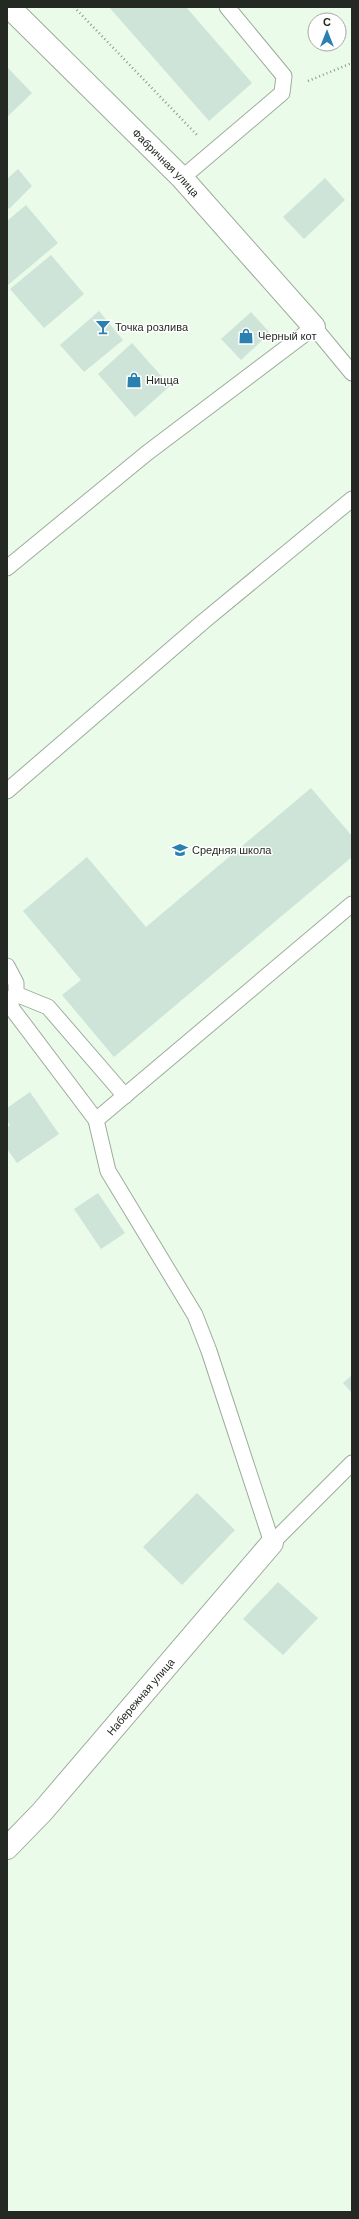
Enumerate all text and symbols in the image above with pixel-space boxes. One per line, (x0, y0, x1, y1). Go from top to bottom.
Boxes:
north arrow (307, 12, 347, 52)
text: С (323, 15, 331, 29)
street label: Фабричная улица (129, 126, 203, 200)
bar icon: Точка розлива (94, 318, 112, 336)
place label: Точка розлива (115, 320, 189, 334)
shop icon: Черный кот (237, 327, 255, 345)
place label: Черный кот (258, 329, 316, 343)
shop icon: Ницца (125, 371, 143, 389)
place label: Ницца (146, 373, 180, 387)
school or university icon: Средняя школа (171, 841, 189, 859)
place label: Средняя школа (192, 843, 272, 857)
street label: Набережная улица (104, 1654, 178, 1738)

